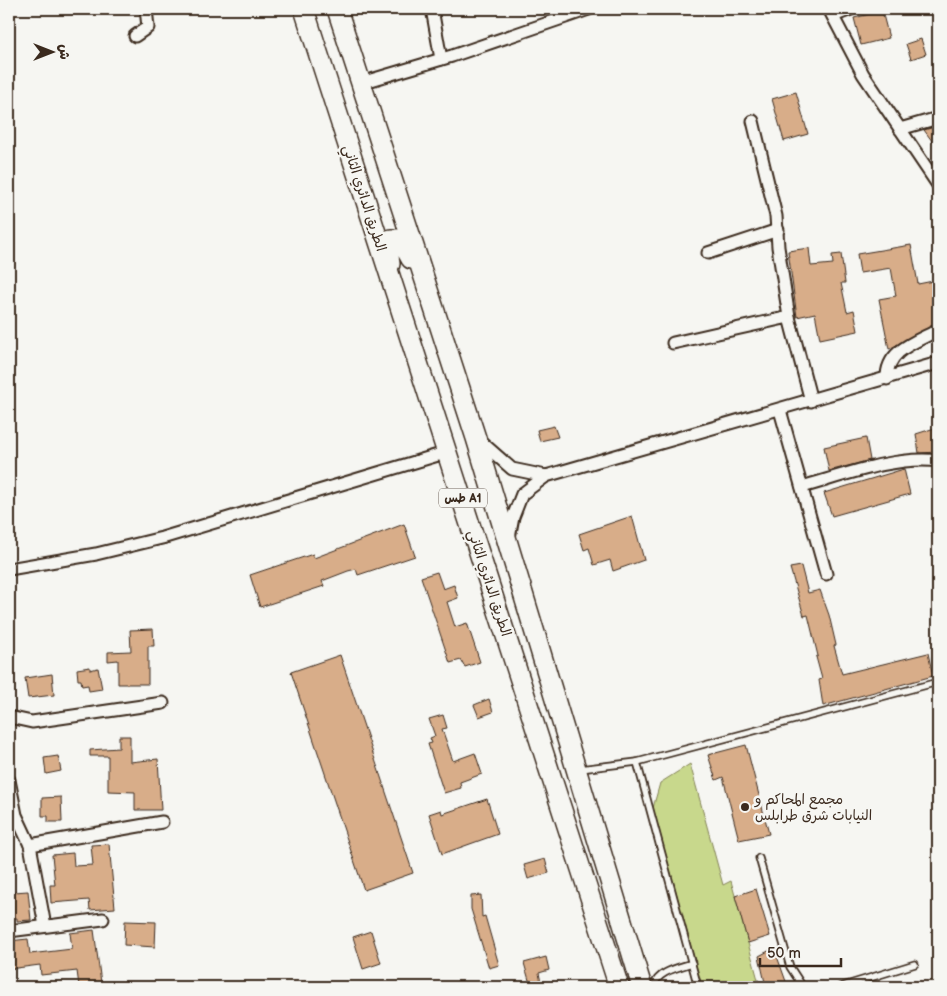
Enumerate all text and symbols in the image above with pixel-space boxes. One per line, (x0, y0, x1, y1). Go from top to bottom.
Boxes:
north arrow (28, 28, 78, 78)
text: ش (56, 44, 73, 60)
street label: الطريق الدائري الثاني (335, 143, 390, 255)
road number: طس A1 (439, 488, 487, 508)
street label: الطريق الدائري الثاني (460, 528, 515, 640)
place label: مجمع المحاكم و النيابات شرق طرابلس (754, 791, 872, 824)
marker: مجمع المحاكم و النيابات شرق طرابلس (739, 801, 751, 813)
scale bar (760, 936, 841, 968)
text: 50 m (767, 944, 801, 963)

